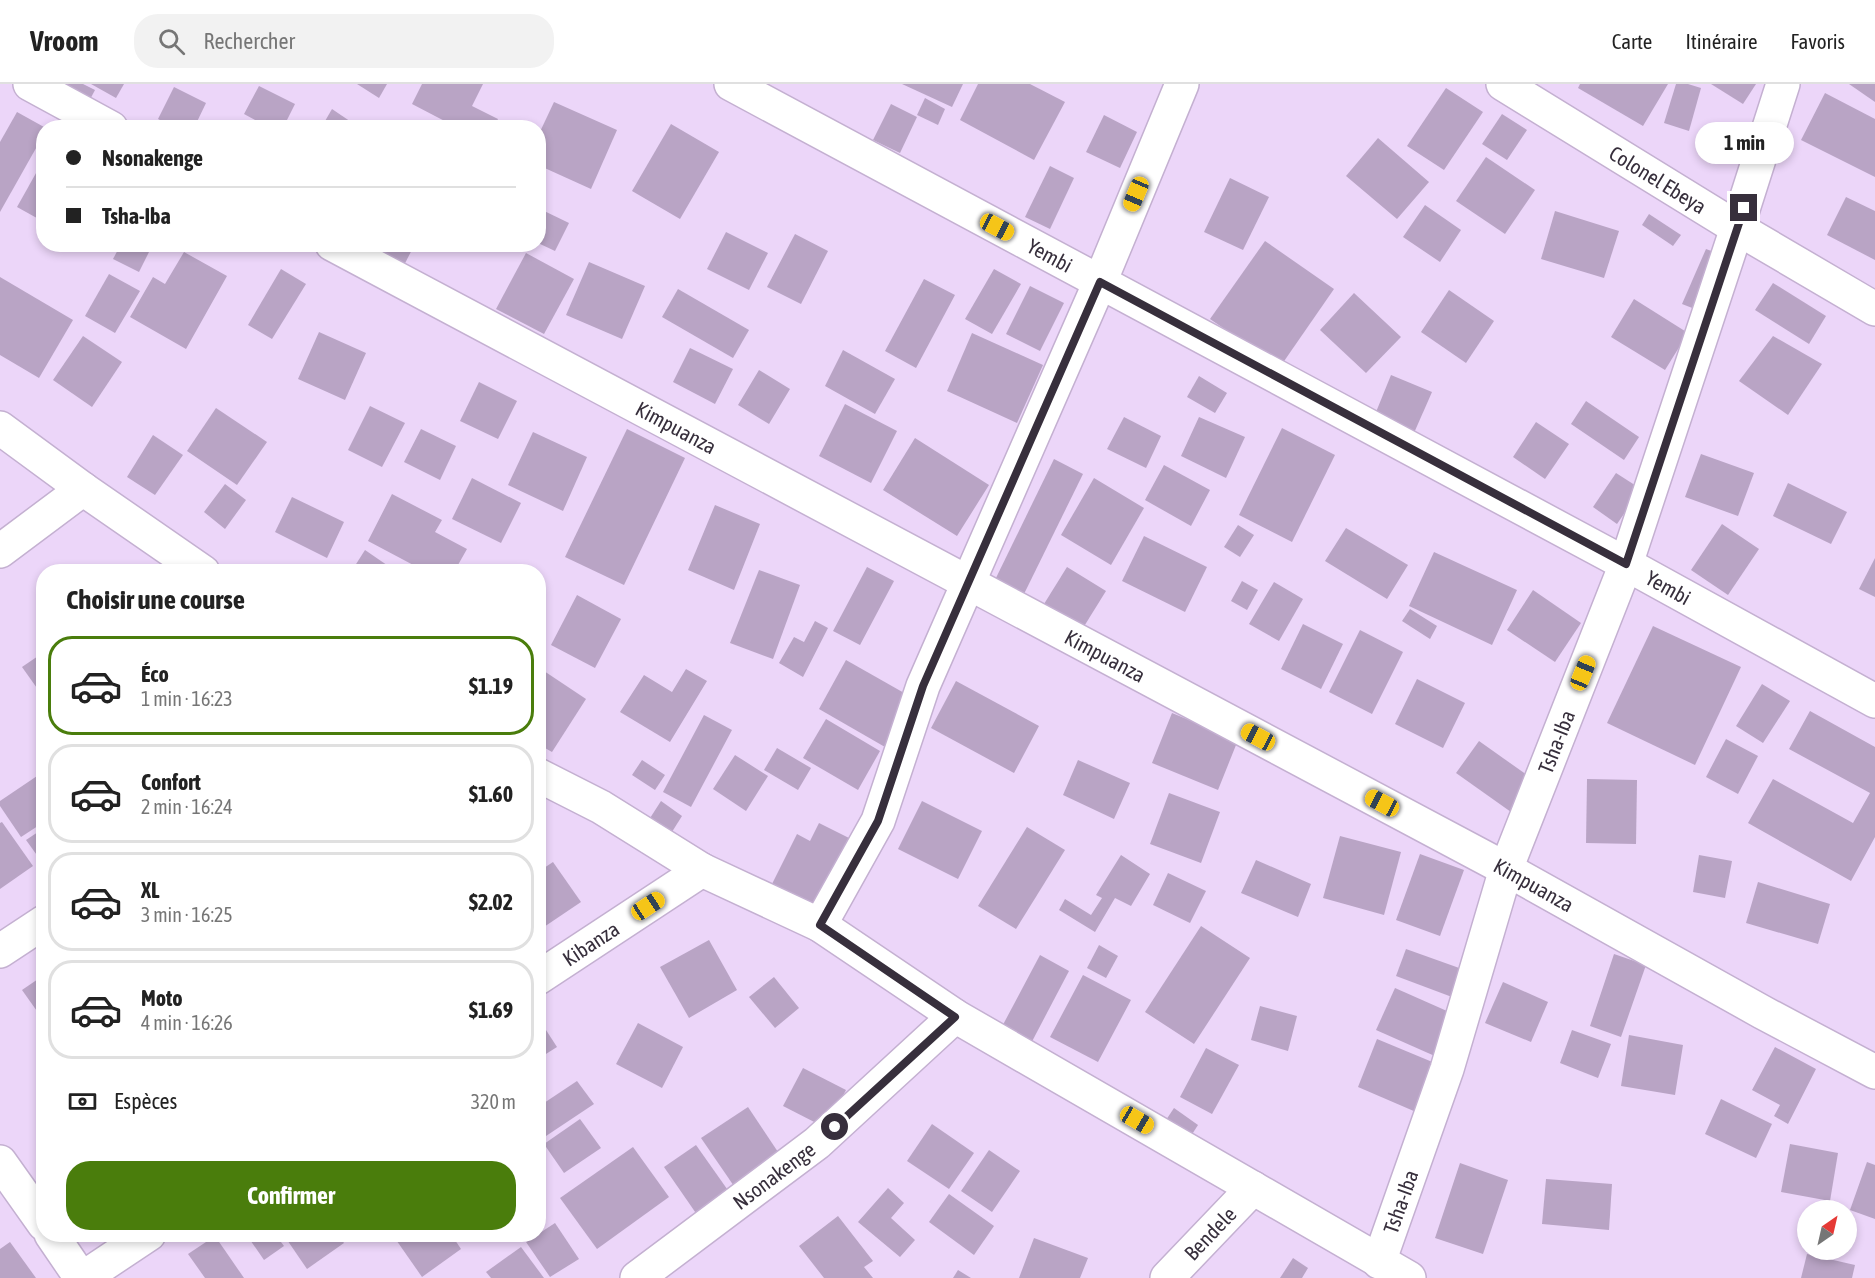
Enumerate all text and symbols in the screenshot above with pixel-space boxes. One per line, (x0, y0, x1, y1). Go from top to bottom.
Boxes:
search box (134, 14, 554, 68)
text: Vroom (30, 25, 98, 57)
icon: search (155, 25, 188, 58)
text: Rechercher (203, 28, 295, 54)
text: Carte (1612, 29, 1652, 53)
text: Itinéraire (1685, 29, 1757, 53)
text: Favoris (1790, 29, 1845, 53)
callout: 1 min (1694, 121, 1794, 163)
text: 1 min (1724, 131, 1765, 154)
street label: Colonel Ebeya (1605, 141, 1711, 218)
text: Nsonakenge (102, 145, 203, 171)
car (1121, 174, 1151, 214)
route end (1730, 194, 1757, 221)
text: Tsha-Iba (102, 203, 171, 229)
car (977, 211, 1017, 243)
street label: Yembi (1023, 233, 1077, 277)
street label: Kimpuanza (632, 396, 721, 458)
street label: Yembi (1642, 565, 1695, 609)
text: Choisir une course (66, 584, 245, 615)
street label: Kimpuanza (1061, 624, 1150, 687)
car (1568, 653, 1598, 693)
icon: car (69, 659, 123, 713)
text: Éco (141, 661, 169, 687)
text: $1.19 (469, 673, 513, 699)
text: 1 min · 16:23 (141, 687, 233, 710)
street label: Tsha-Iba (1533, 707, 1579, 777)
car (1238, 721, 1278, 753)
icon: car (69, 767, 123, 821)
text: Confort (141, 769, 201, 795)
text: $1.60 (469, 781, 513, 807)
car (1362, 787, 1402, 819)
text: 2 min · 16:24 (141, 795, 233, 818)
street label: Kimpuanza (1490, 853, 1578, 916)
icon: car (69, 875, 123, 929)
text: XL (141, 877, 159, 903)
text: $2.02 (469, 889, 513, 915)
car (628, 889, 668, 923)
text: 3 min · 16:25 (141, 903, 233, 926)
street label: Kibanza (558, 916, 623, 971)
icon: car (69, 983, 123, 1037)
text: Moto (141, 985, 183, 1011)
text: $1.69 (469, 997, 513, 1023)
text: 4 min · 16:26 (141, 1011, 233, 1034)
icon: cash (66, 1085, 99, 1118)
text: Espèces (114, 1088, 177, 1114)
text: 320 m (471, 1090, 516, 1113)
car (1117, 1103, 1157, 1137)
route start (821, 1113, 848, 1140)
street label: Nsonakenge (728, 1137, 820, 1214)
button: Confirmer (66, 1161, 516, 1230)
street label: Tsha-Iba (1378, 1167, 1423, 1237)
north arrow (1797, 1200, 1857, 1260)
map controls (1797, 1200, 1857, 1260)
street label: Bendele (1179, 1202, 1241, 1265)

